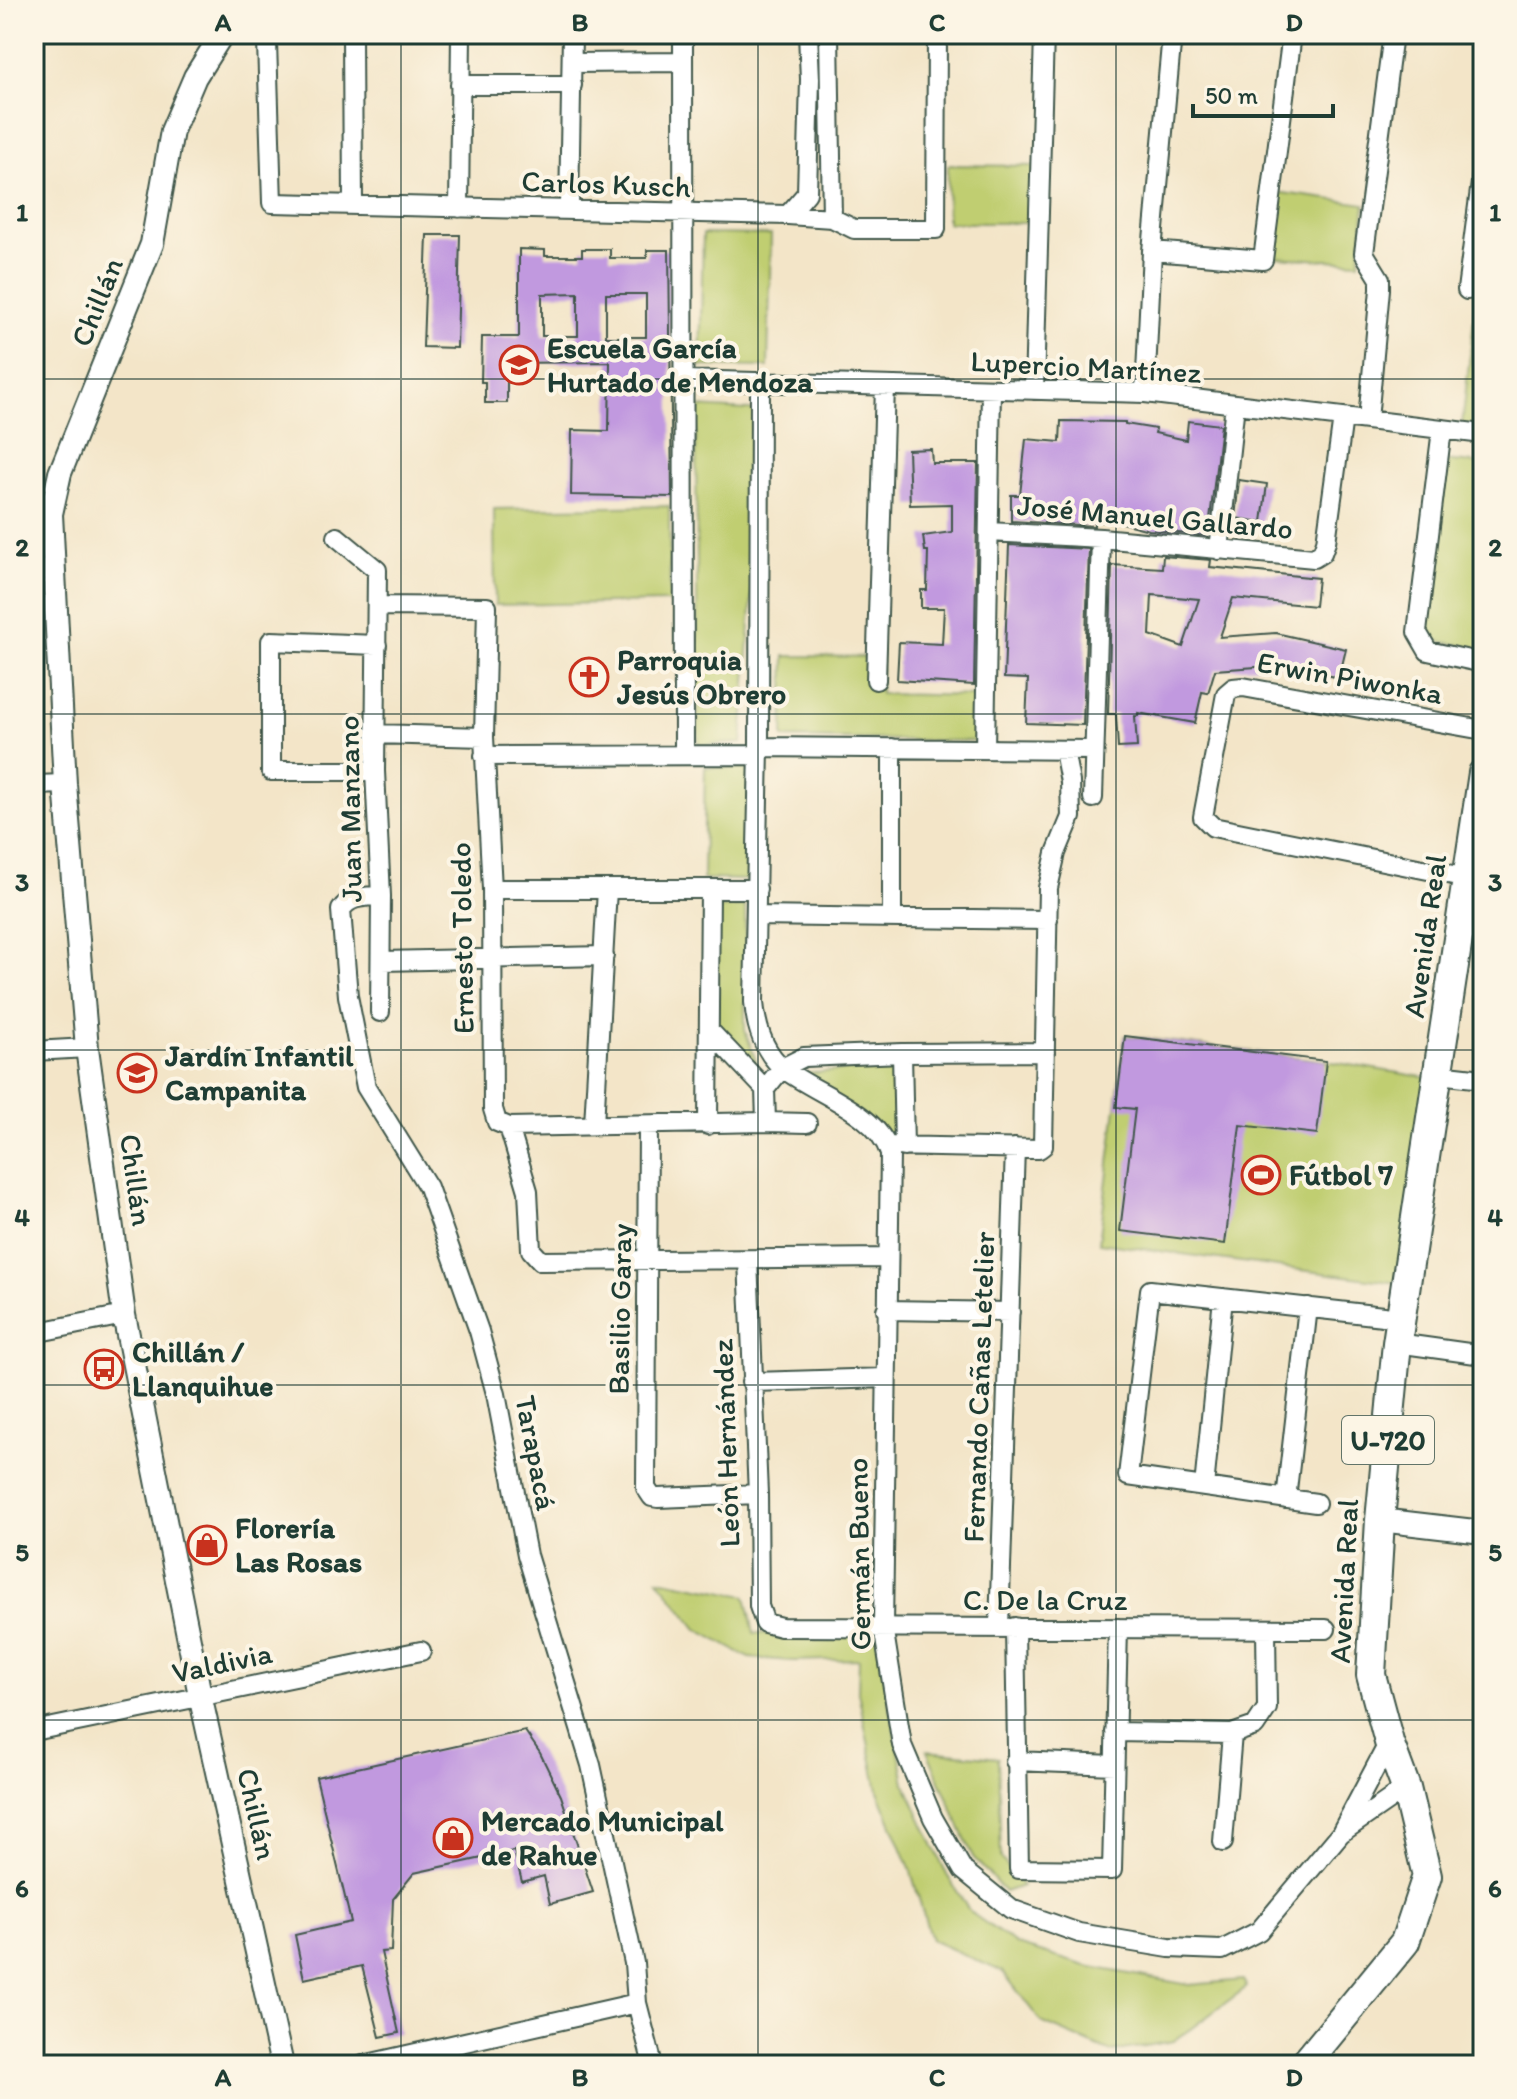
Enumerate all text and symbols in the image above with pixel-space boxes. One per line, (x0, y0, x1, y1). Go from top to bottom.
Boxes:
text: A (214, 6, 232, 38)
text: B (572, 6, 589, 38)
text: C (929, 6, 946, 38)
text: D (1285, 6, 1303, 38)
scale bar (1193, 68, 1333, 118)
text: 50 m (1205, 81, 1258, 110)
street label: Carlos Kusch (521, 162, 691, 205)
text: 1 (16, 196, 28, 228)
text: 1 (1489, 196, 1501, 228)
street label: Chillán (62, 252, 131, 352)
place label: Escuela García Hurtado de Mendoza (547, 329, 813, 400)
street label: Lupercio Martínez (970, 342, 1203, 391)
school or university icon: Escuela García Hurtado de Mendoza (498, 344, 540, 386)
street label: José Manuel Gallardo (1016, 486, 1295, 547)
text: 2 (15, 531, 29, 563)
text: 2 (1488, 531, 1502, 563)
place label: Parroquia Jesús Obrero (616, 641, 786, 712)
street label: Erwin Piwonka (1254, 643, 1446, 712)
church icon: Parroquia Jesús Obrero (568, 656, 610, 698)
street label: Juan Manzano (329, 715, 370, 903)
street label: Ernesto Toledo (441, 842, 482, 1034)
street label: Avenida Real (1395, 851, 1454, 1020)
text: 3 (15, 866, 29, 898)
text: 3 (1488, 866, 1502, 898)
place label: Jardín Infantil Campanita (164, 1037, 354, 1108)
school or university icon: Jardín Infantil Campanita (116, 1052, 158, 1094)
street label: Chillán (112, 1131, 161, 1228)
sports icon: Fútbol 7 (1240, 1154, 1282, 1196)
place label: Fútbol 7 (1289, 1156, 1393, 1193)
text: 4 (14, 1201, 30, 1233)
text: 4 (1487, 1201, 1503, 1233)
street label: Basilio Garay (600, 1223, 639, 1395)
street label: Fernando Cañas Letelier (955, 1231, 1002, 1543)
place label: Chillán / Llanquihue (132, 1333, 274, 1404)
street label: León Hernández (703, 1338, 748, 1548)
bus stop icon: Chillán / Llanquihue (83, 1348, 125, 1390)
street label: Tarapacá (507, 1392, 566, 1514)
road number: U-720 (1342, 1416, 1434, 1464)
street label: Germán Bueno (838, 1457, 879, 1651)
street label: Avenida Real (1321, 1497, 1366, 1664)
place label: Florería Las Rosas (235, 1509, 362, 1580)
shop icon: Florería Las Rosas (186, 1524, 228, 1566)
text: 5 (15, 1536, 29, 1568)
text: 5 (1488, 1536, 1502, 1568)
street label: C. De la Cruz (963, 1581, 1127, 1618)
street label: Valdivia (168, 1634, 276, 1691)
street label: Chillán (229, 1765, 286, 1863)
place label: Mercado Municipal de Rahue (481, 1802, 724, 1873)
shop icon: Mercado Municipal de Rahue (432, 1817, 474, 1859)
text: 6 (15, 1872, 29, 1904)
text: 6 (1488, 1872, 1502, 1904)
text: A (214, 2061, 232, 2093)
text: B (572, 2061, 589, 2093)
text: C (929, 2061, 946, 2093)
text: D (1285, 2061, 1303, 2093)

